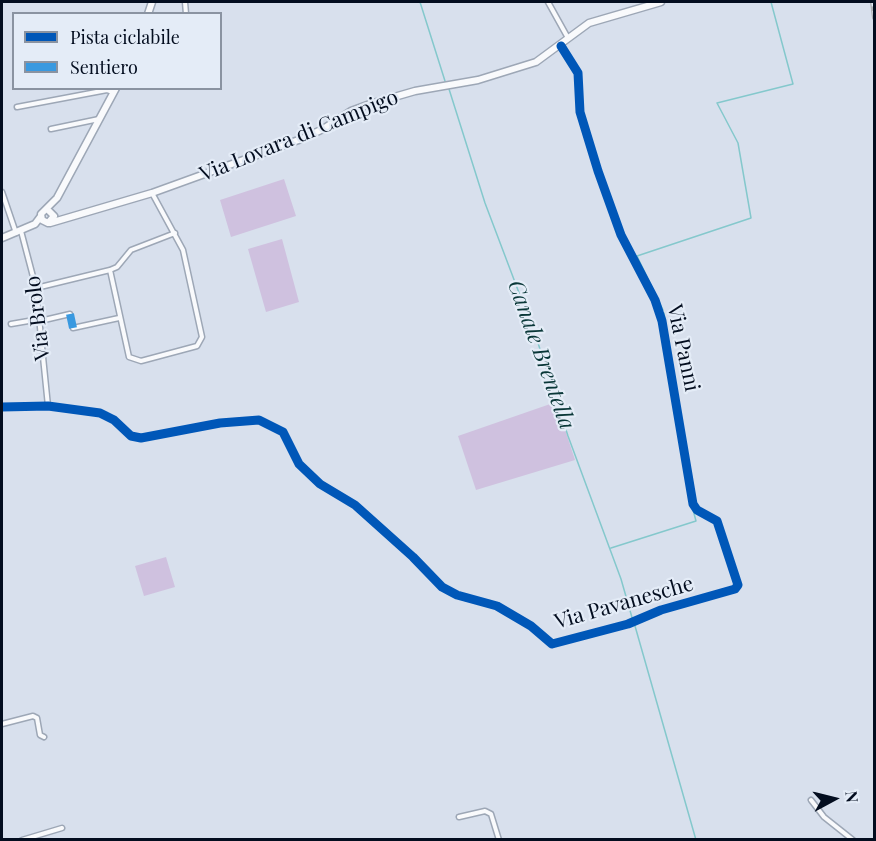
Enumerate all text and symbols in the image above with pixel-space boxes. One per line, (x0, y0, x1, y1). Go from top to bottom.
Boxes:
legend (12, 12, 222, 90)
text: Pista ciclabile (70, 25, 180, 49)
text: Sentiero (70, 55, 138, 79)
street label: Via Lovara di Campigo (196, 85, 402, 187)
street label: Via Brolo (20, 274, 56, 362)
water label: Canale Brentella (502, 277, 580, 433)
street label: Via Panni (661, 302, 705, 394)
street label: Via Pavanesche (552, 571, 696, 635)
north arrow (804, 769, 864, 829)
text: N (841, 790, 863, 804)

